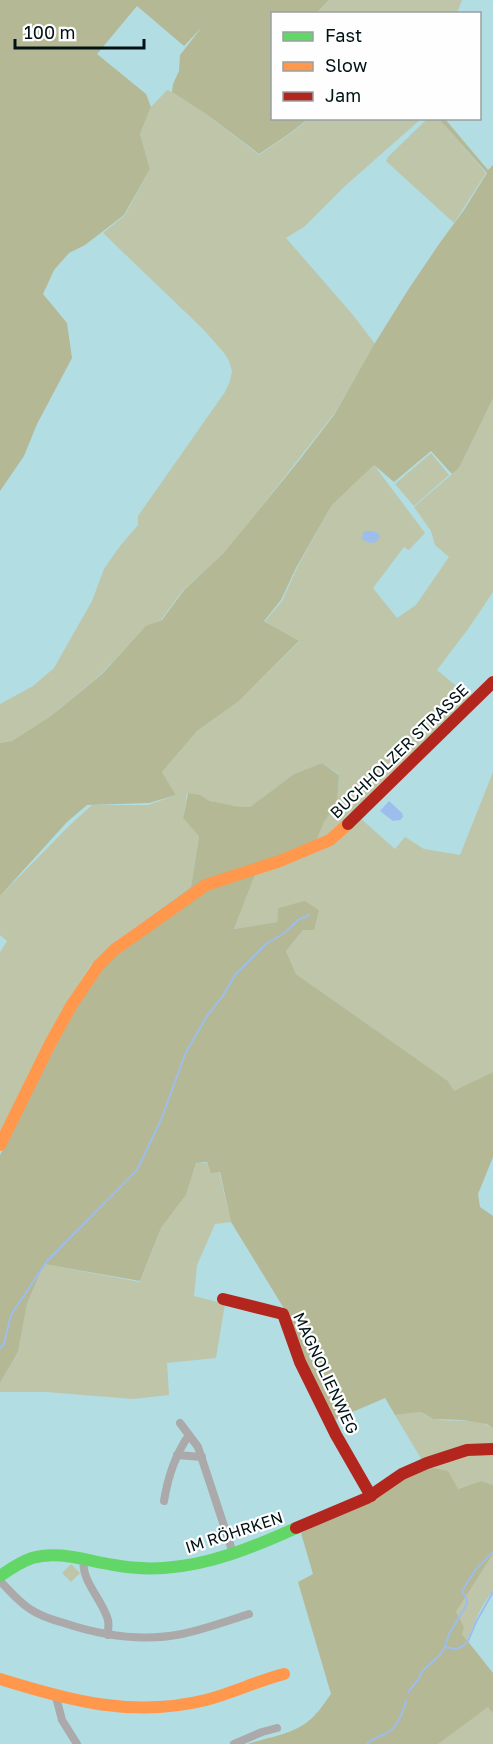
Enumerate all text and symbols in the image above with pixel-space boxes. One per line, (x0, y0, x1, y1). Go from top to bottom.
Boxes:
scale bar (15, 12, 144, 50)
legend (271, 12, 481, 120)
text: 100 m (24, 21, 75, 43)
text: Fast (325, 24, 362, 46)
text: Slow (325, 54, 368, 76)
text: Jam (325, 84, 361, 106)
street label: BUCHHOLZER STRASSE (326, 680, 472, 822)
street label: MAGNOLIENWEG (289, 1309, 363, 1437)
street label: IM RÖHRKEN (183, 1507, 285, 1557)

